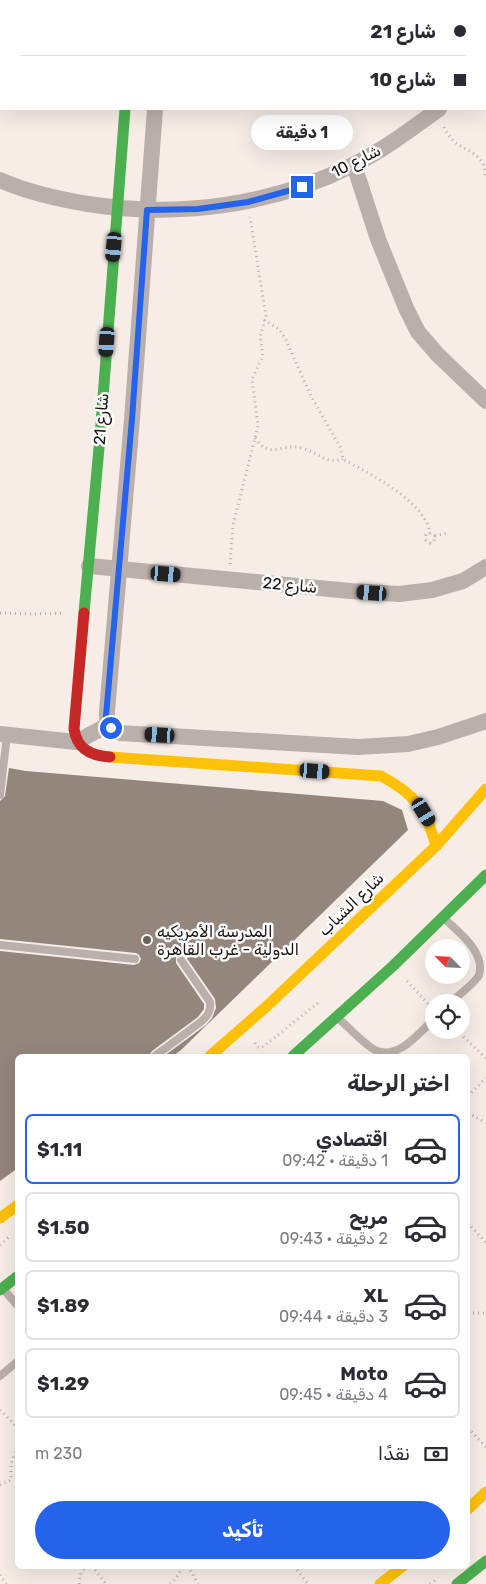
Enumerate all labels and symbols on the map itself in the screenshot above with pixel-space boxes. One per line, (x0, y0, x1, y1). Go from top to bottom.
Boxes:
callout: 1 دقيقة (251, 114, 353, 150)
street label: شارع 10 (328, 141, 385, 183)
route end (291, 176, 313, 198)
car (105, 231, 122, 263)
car (98, 327, 115, 357)
street label: شارع 21 (90, 392, 114, 446)
car (150, 565, 181, 583)
street label: شارع 22 (262, 573, 318, 599)
car (356, 584, 387, 602)
route start (100, 717, 122, 739)
car (144, 727, 175, 743)
car (299, 762, 330, 780)
car (409, 795, 438, 829)
street label: شارع الشباب (314, 868, 389, 941)
place label: المدرسة الأمريكيه الدولية - غرب القاهرة (157, 922, 299, 960)
marker: المدرسة الأمريكيه الدولية - غرب القاهرة (141, 934, 153, 946)
north arrow (425, 939, 470, 984)

